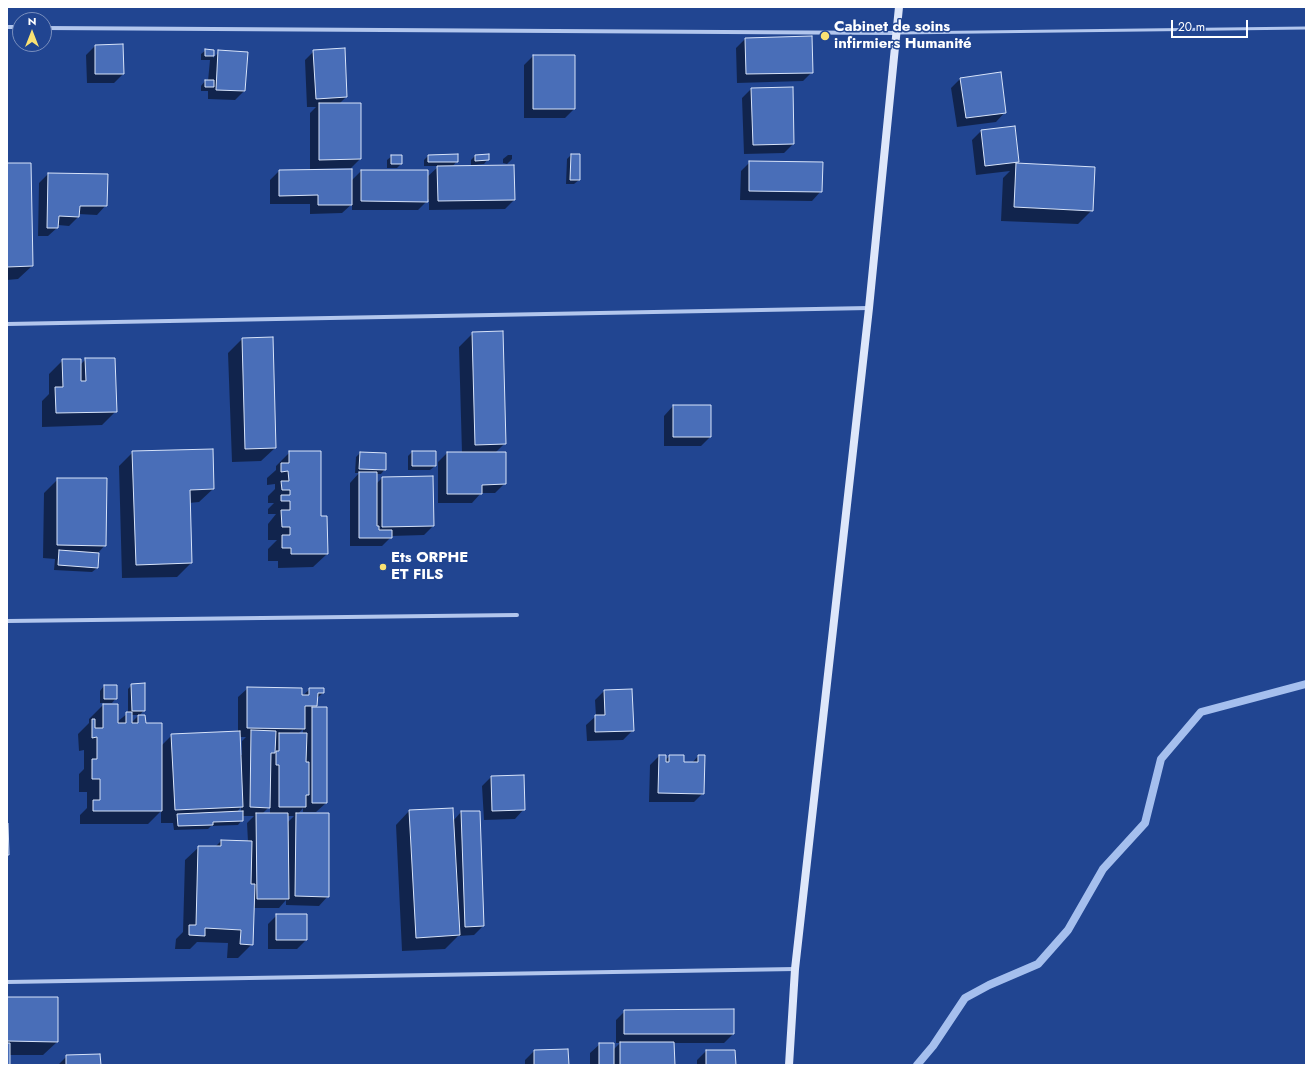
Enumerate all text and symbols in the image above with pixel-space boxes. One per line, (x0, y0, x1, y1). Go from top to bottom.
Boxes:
north arrow (12, 12, 52, 52)
scale bar (1173, 12, 1250, 38)
text: N (28, 13, 36, 29)
place label: Cabinet de soins infirmiers Humanité (834, 18, 972, 53)
text: 20 m (1178, 18, 1205, 36)
marker: Cabinet de soins infirmiers Humanité (819, 30, 831, 42)
place label: Ets ORPHE ET FILS (391, 549, 468, 584)
marker: Ets ORPHE ET FILS (378, 562, 388, 572)

